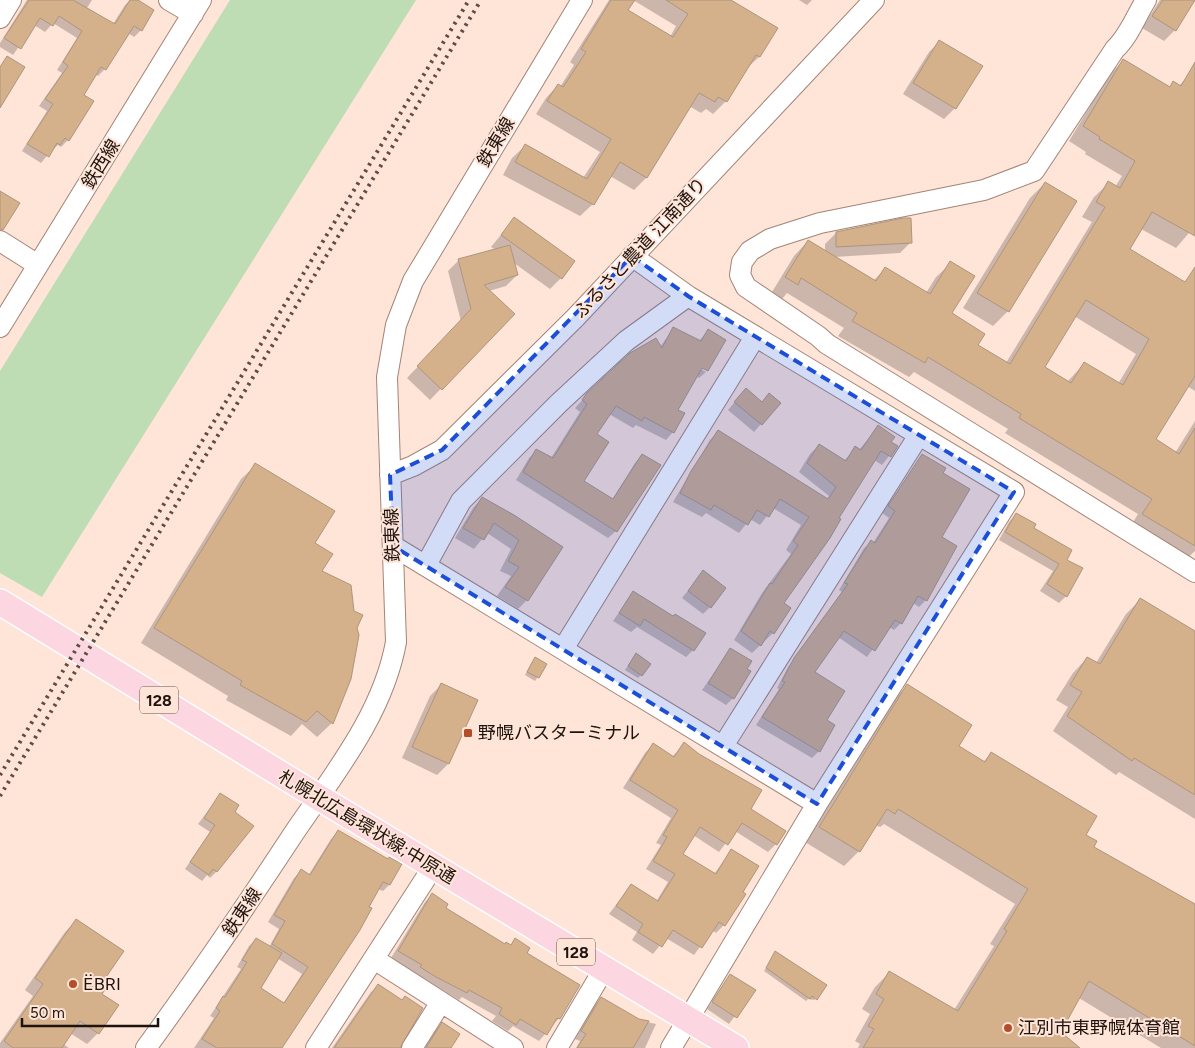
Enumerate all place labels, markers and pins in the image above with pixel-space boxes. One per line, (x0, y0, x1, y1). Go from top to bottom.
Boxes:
place label: 野幌バスターミナル (478, 722, 640, 744)
marker: 野幌バスターミナル (462, 727, 474, 739)
place label: ËBRI (83, 973, 121, 995)
marker: ËBRI (67, 978, 79, 990)
place label: 江別市東野幌体育館 (1018, 1017, 1180, 1039)
marker: 江別市東野幌体育館 (1002, 1022, 1014, 1034)

